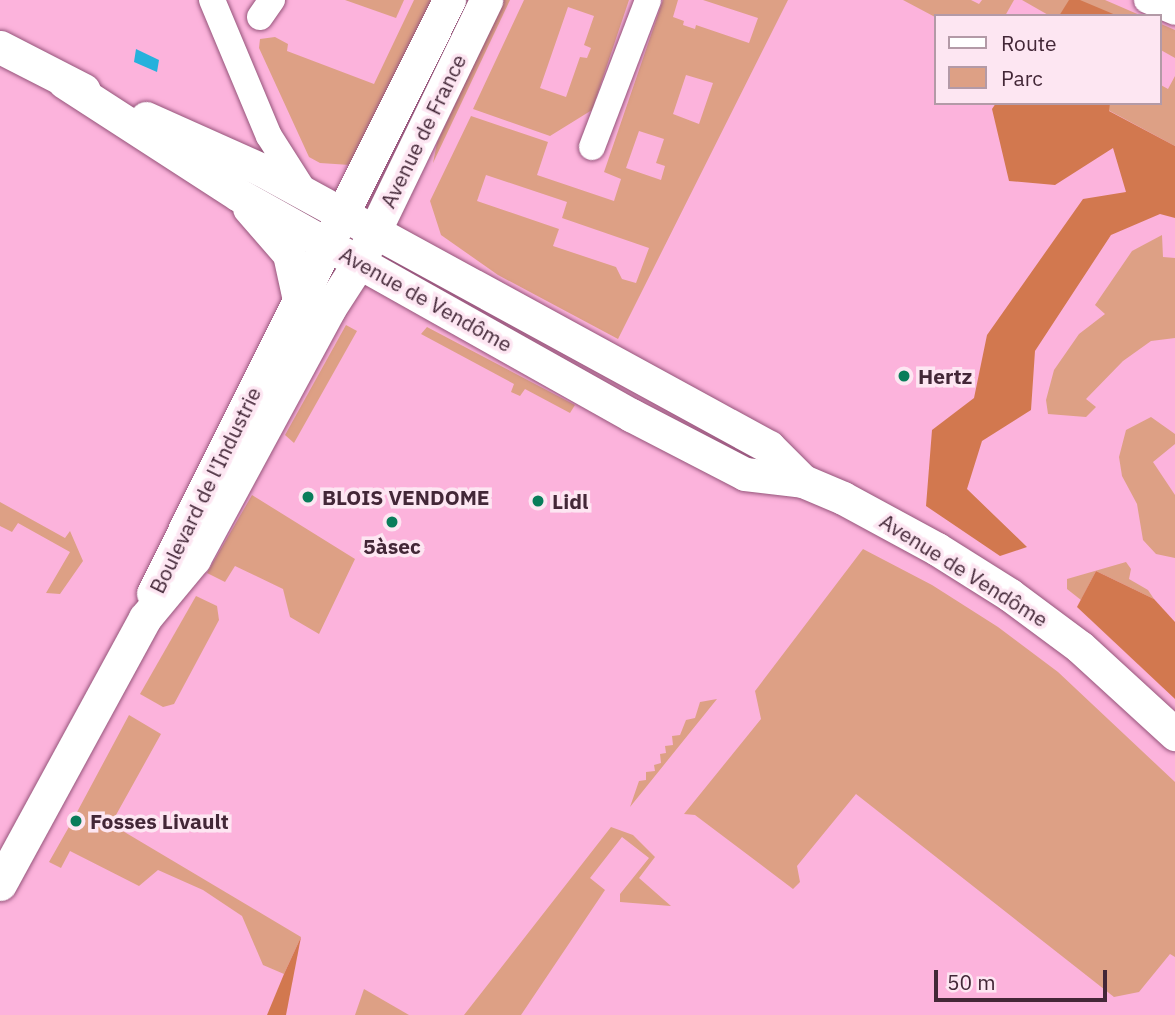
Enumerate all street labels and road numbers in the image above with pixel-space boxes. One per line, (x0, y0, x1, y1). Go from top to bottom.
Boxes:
street label: Avenue de France (375, 50, 471, 212)
street label: Avenue de Vendôme (335, 241, 517, 357)
street label: Boulevard de l'Industrie (144, 383, 266, 597)
street label: Avenue de Vendôme (875, 508, 1053, 632)

